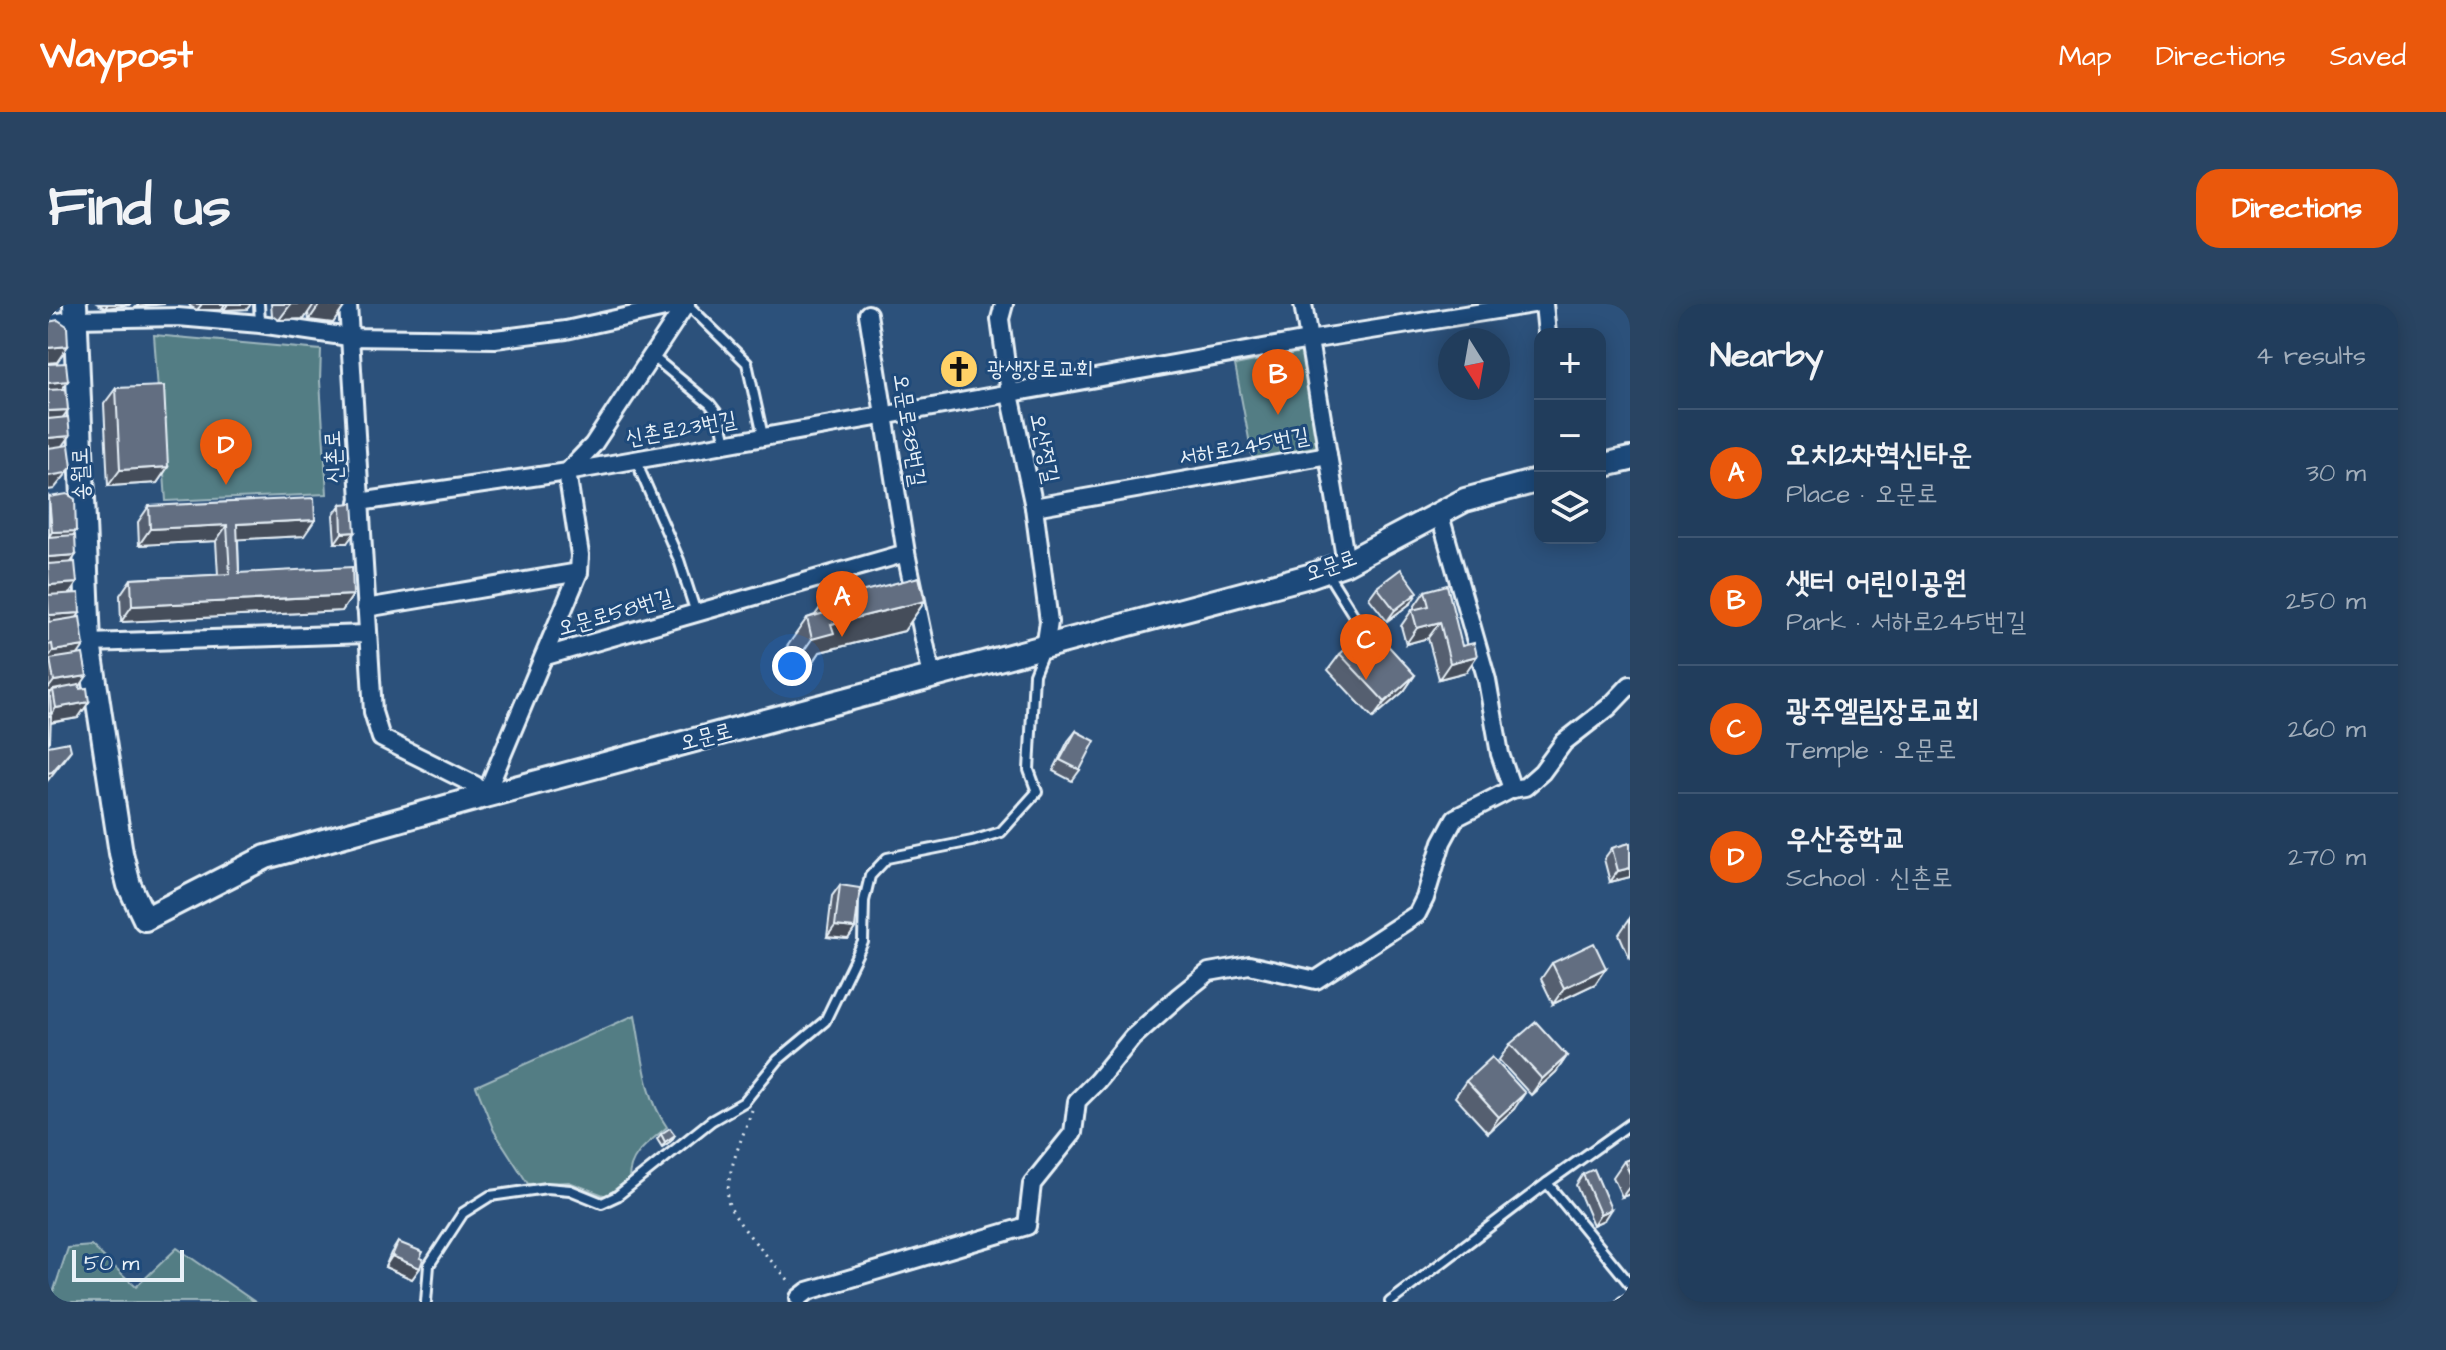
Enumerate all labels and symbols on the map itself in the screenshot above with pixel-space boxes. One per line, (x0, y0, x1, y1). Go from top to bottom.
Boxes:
north arrow (1438, 328, 1510, 400)
church icon: 광생장로교회 (938, 348, 980, 390)
pin: B (1252, 349, 1304, 415)
place label: 광생장로교회 (987, 354, 1093, 385)
street label: 오문로38번길 (885, 371, 933, 489)
street label: 신촌로23번길 (623, 404, 739, 454)
street label: 오산정길 (1021, 410, 1067, 486)
pin: D (200, 419, 252, 485)
street label: 서하로245번길 (1176, 420, 1312, 474)
street label: 신촌로 (317, 430, 351, 484)
street label: 송월로 (65, 447, 97, 501)
street label: 오문로 (1301, 542, 1361, 590)
pin: A (816, 571, 868, 637)
street label: 오문로58번길 (554, 582, 676, 644)
pin: C (1340, 614, 1392, 680)
your location (772, 646, 812, 686)
street label: 오문로 (676, 715, 736, 759)
scale bar (72, 1246, 184, 1282)

